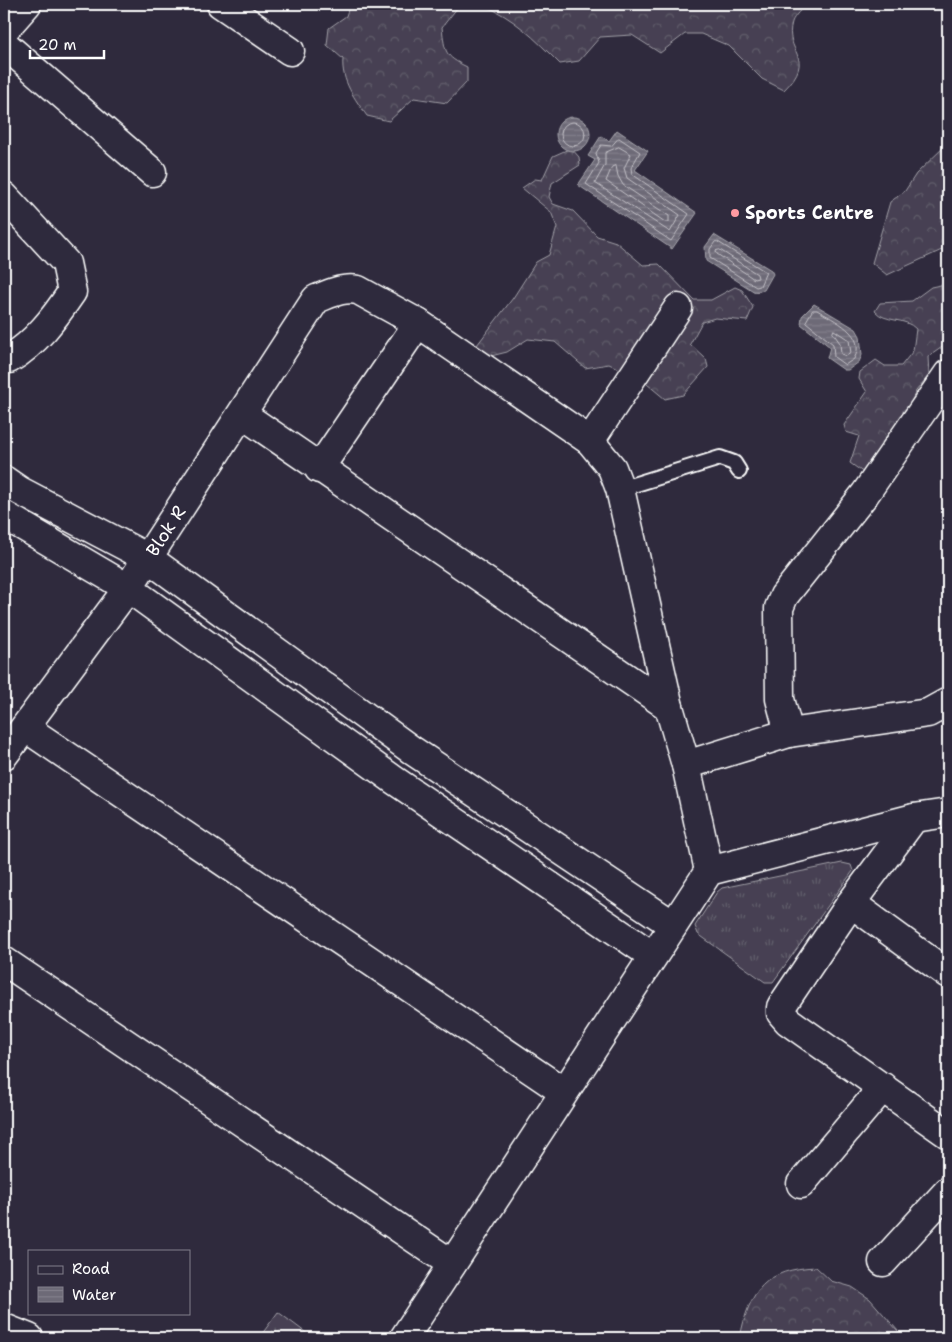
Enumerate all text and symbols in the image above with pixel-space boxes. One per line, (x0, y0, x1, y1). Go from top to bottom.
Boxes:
scale bar (30, 28, 104, 60)
text: 20 m (38, 35, 77, 55)
place label: Sports Centre (745, 201, 874, 225)
marker: Sports Centre (729, 207, 741, 219)
street label: Blok R (141, 501, 191, 561)
legend (28, 1250, 190, 1314)
text: Road (72, 1259, 110, 1279)
text: Water (72, 1285, 116, 1305)

